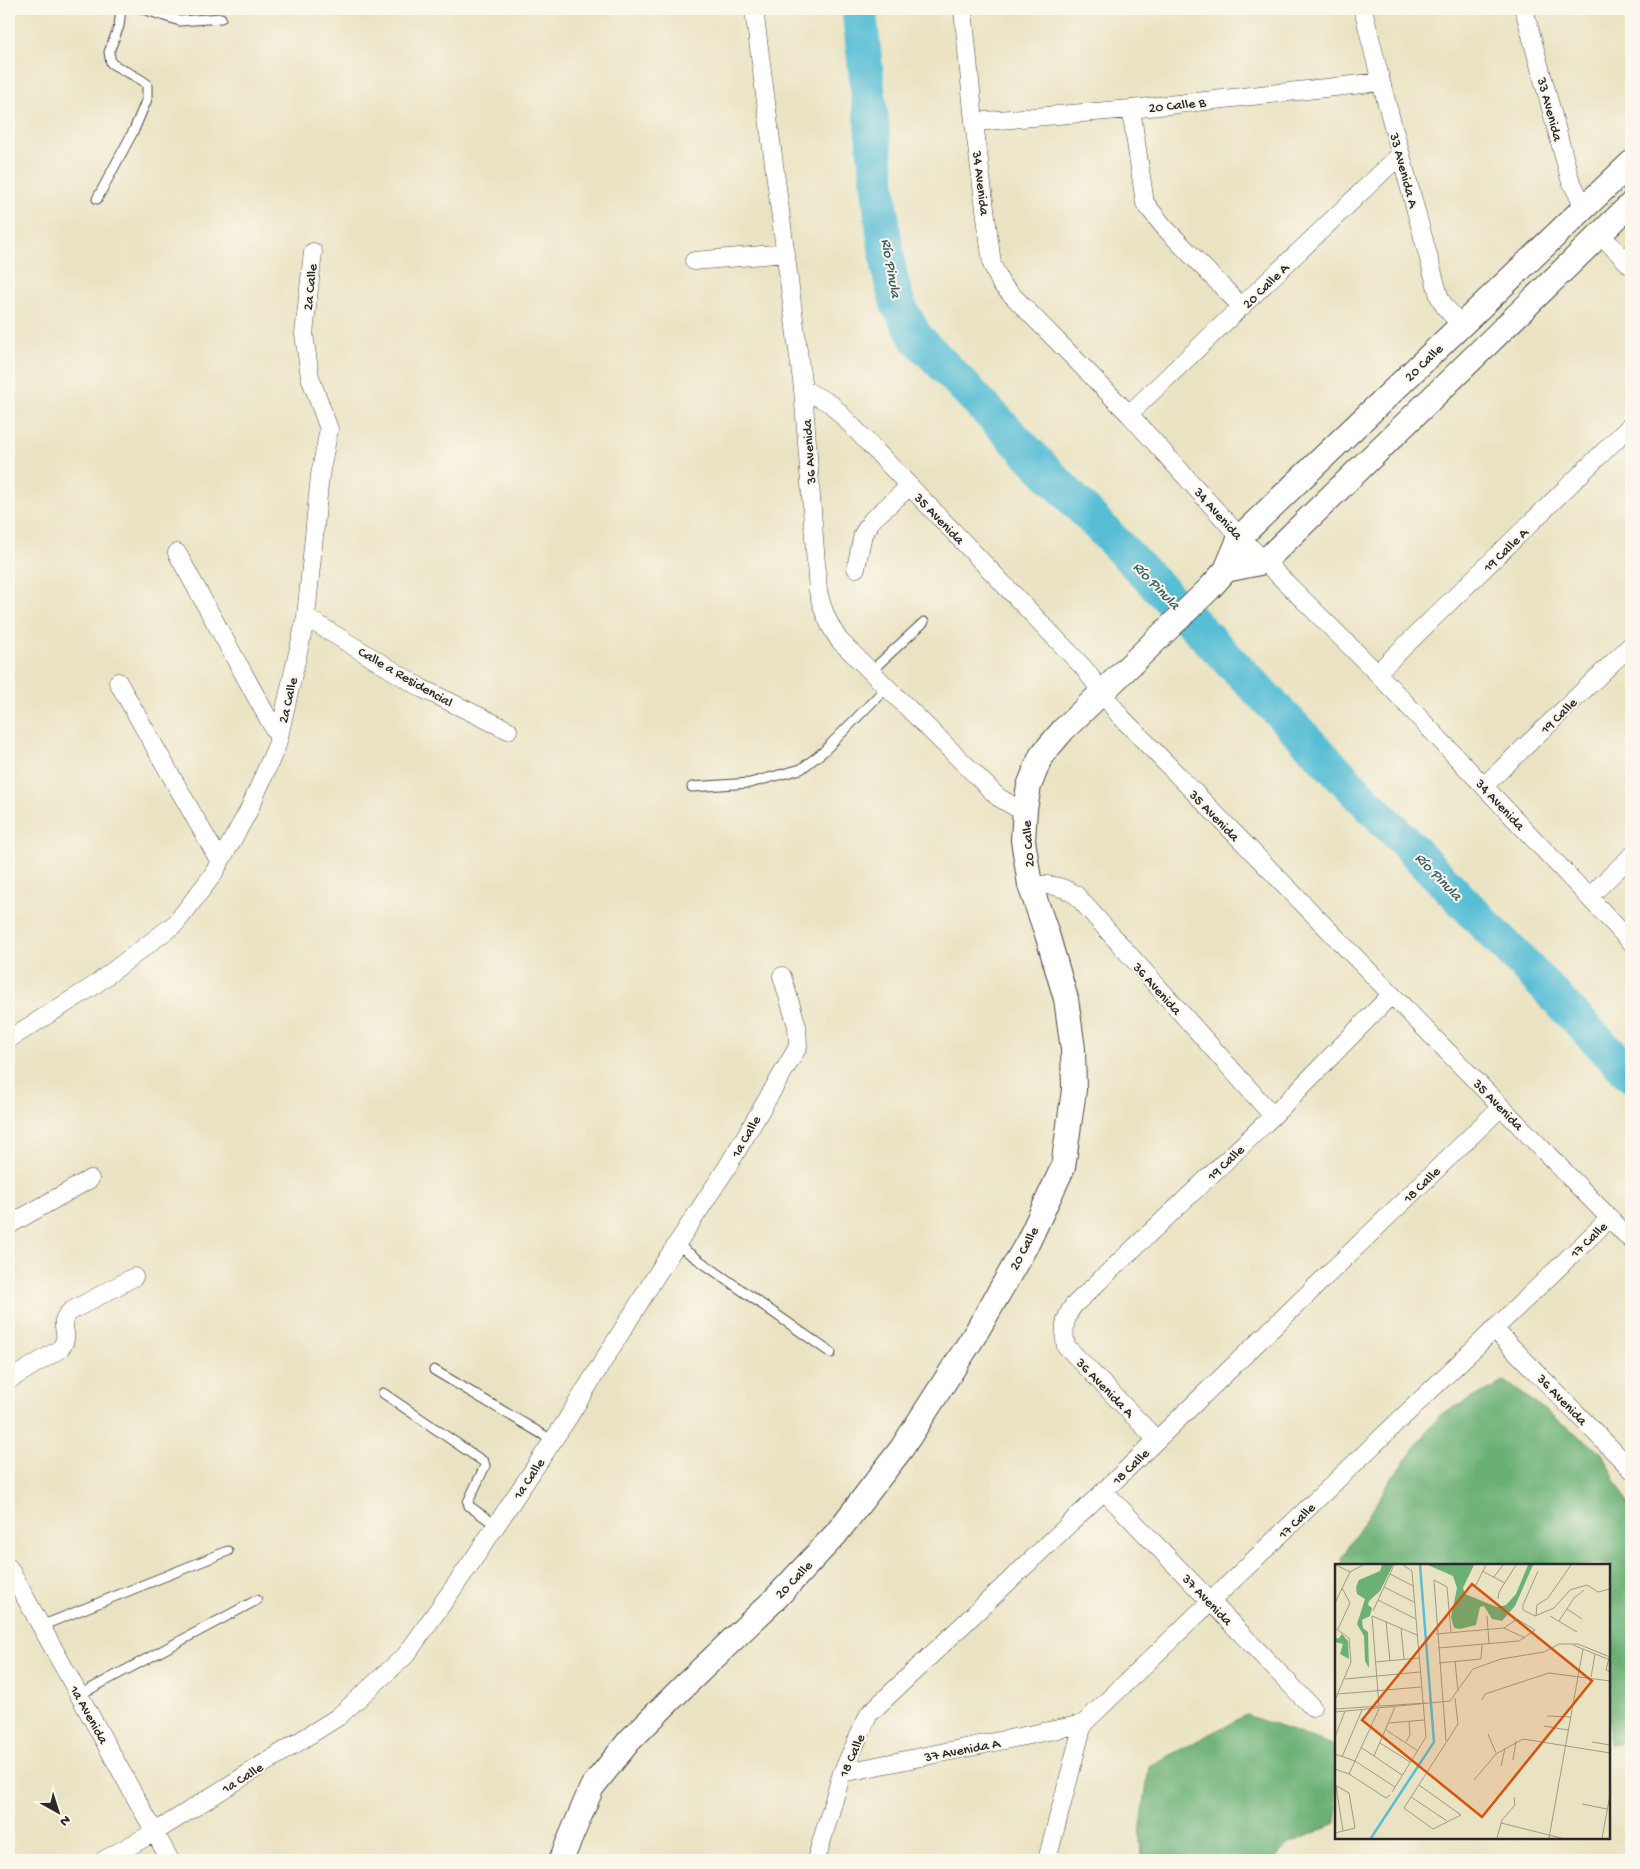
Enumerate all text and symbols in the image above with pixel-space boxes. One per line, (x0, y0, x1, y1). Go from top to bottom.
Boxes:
street label: 33 Avenida (1532, 75, 1566, 145)
street label: 20 Calle B (1148, 95, 1208, 118)
street label: 33 Avenida A (1384, 130, 1421, 211)
street label: 34 Avenida (967, 149, 992, 218)
water label: Río Pinula (876, 237, 904, 301)
street label: 20 Calle A (1240, 260, 1294, 313)
street label: 2a Calle (301, 262, 322, 311)
street label: 20 Calle (1402, 341, 1448, 386)
street label: 36 Avenida (800, 418, 821, 486)
street label: 34 Avenida (1189, 484, 1246, 545)
street label: 35 Avenida (909, 490, 968, 550)
street label: 19 Calle A (1480, 525, 1533, 577)
water label: Río Pinula (1128, 559, 1184, 615)
street label: Calle a Residencial (354, 644, 455, 712)
street label: 2a Calle (276, 675, 303, 725)
street label: 19 Calle (1537, 695, 1582, 739)
street label: 34 Avenida (1470, 776, 1528, 836)
street label: 35 Avenida (1184, 787, 1243, 847)
street label: 20 Calle (1019, 819, 1040, 868)
water label: Río Pinula (1410, 850, 1466, 906)
street label: 36 Avenida (1127, 959, 1185, 1020)
street label: 35 Avenida (1468, 1076, 1527, 1136)
street label: 1a Calle (728, 1113, 766, 1162)
street label: 19 Calle (1204, 1142, 1249, 1186)
street label: 18 Calle (1400, 1163, 1446, 1208)
street label: 17 Calle (1567, 1219, 1612, 1263)
street label: 20 Calle (1007, 1224, 1044, 1274)
street label: 36 Avenida A (1071, 1355, 1137, 1423)
street label: 36 Avenida (1532, 1371, 1591, 1431)
street label: 18 Calle (1109, 1445, 1155, 1490)
street label: 1a Calle (510, 1455, 550, 1504)
street label: 17 Calle (1275, 1500, 1320, 1544)
street label: 20 Calle (772, 1557, 818, 1604)
inset map (1335, 1564, 1610, 1839)
street label: 37 Avenida (1177, 1571, 1236, 1631)
street label: 1a Avenida (64, 1682, 111, 1748)
street label: 18 Calle (836, 1731, 871, 1781)
street label: 37 Avenida A (922, 1736, 1002, 1767)
street label: 1a Calle (219, 1759, 268, 1799)
north arrow (32, 1786, 82, 1836)
text: N (56, 1811, 74, 1830)

